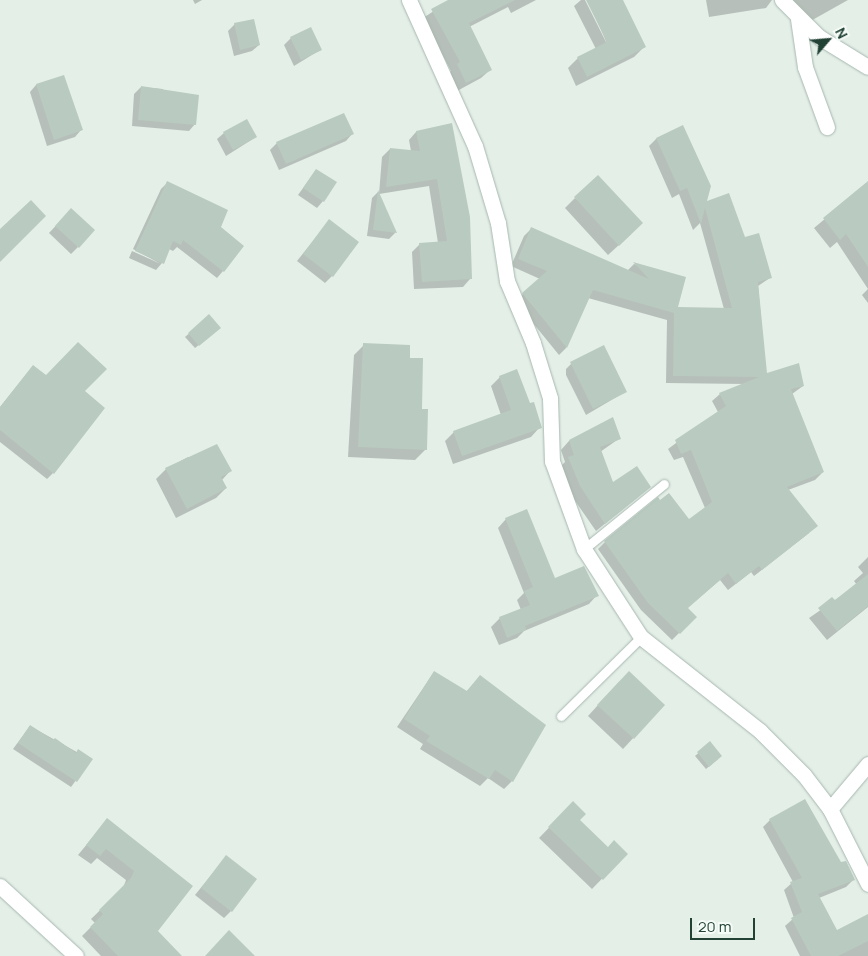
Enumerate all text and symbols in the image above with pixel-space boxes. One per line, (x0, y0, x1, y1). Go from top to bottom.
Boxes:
north arrow (803, 15, 853, 65)
text: N (831, 24, 853, 42)
scale bar (693, 908, 758, 940)
text: 20 m (698, 916, 731, 937)

